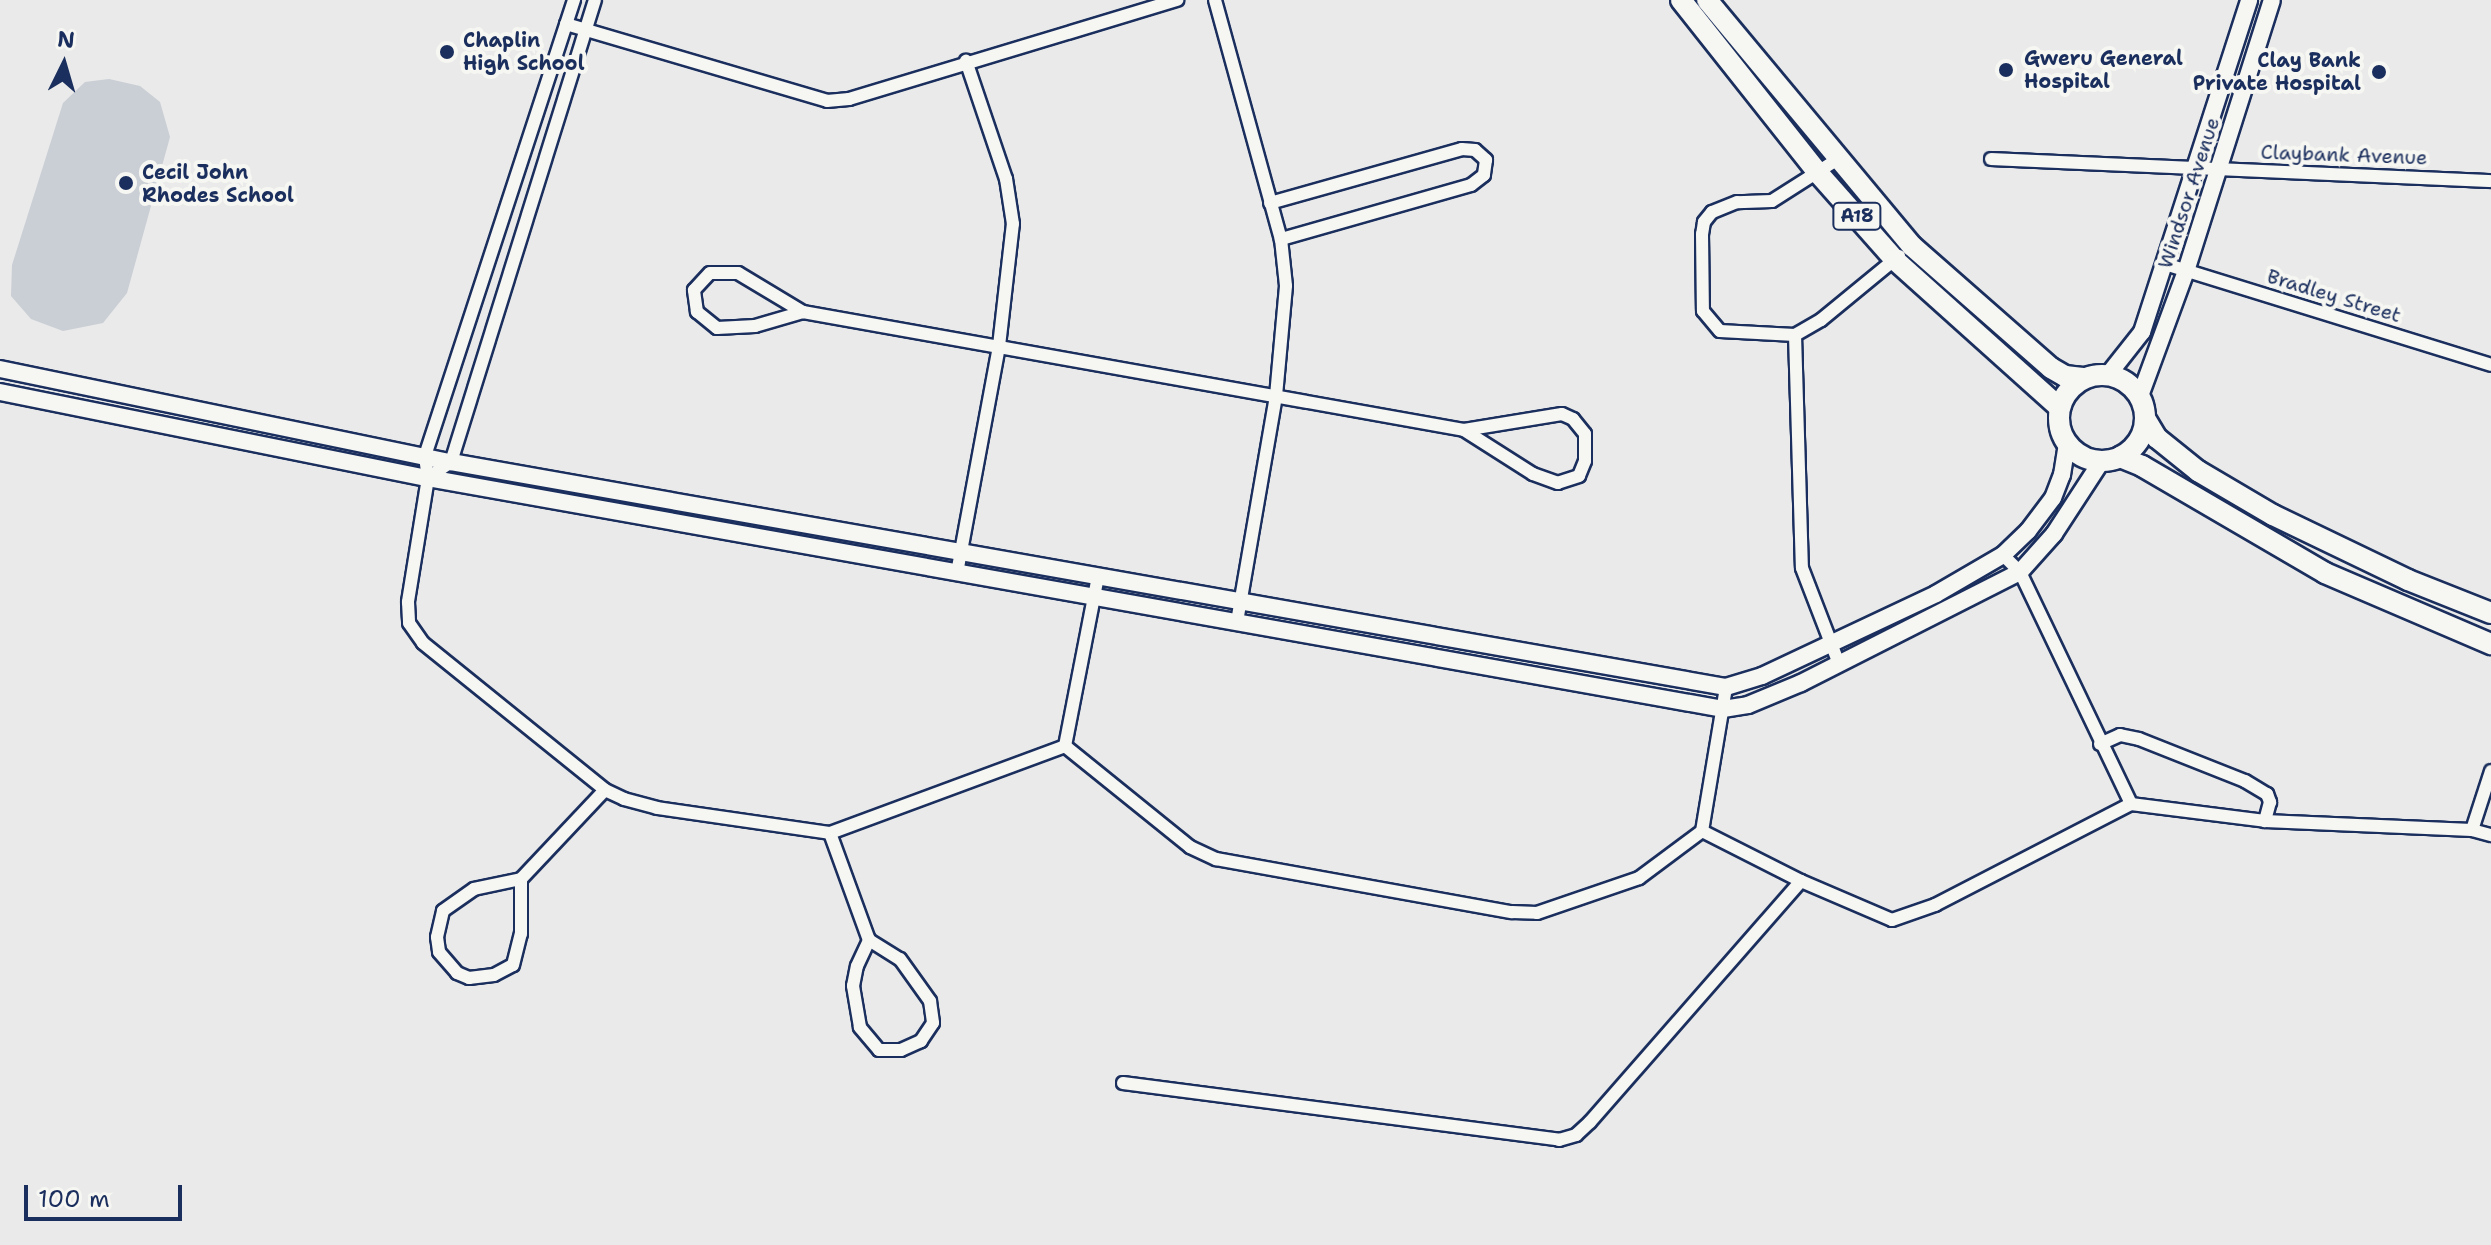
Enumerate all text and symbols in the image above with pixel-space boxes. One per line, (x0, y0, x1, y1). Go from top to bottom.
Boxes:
north arrow (24, 24, 104, 104)
text: N (56, 24, 76, 55)
place label: Chaplin High School (463, 28, 585, 75)
marker: Chaplin High School (438, 43, 456, 61)
place label: Gweru General Hospital (2024, 46, 2183, 93)
place label: Clay Bank Private Hospital (2193, 48, 2361, 95)
marker: Gweru General Hospital (1995, 59, 2017, 81)
marker: Clay Bank Private Hospital (2368, 61, 2390, 83)
street label: Windsor Avenue (2153, 114, 2225, 272)
street label: Claybank Avenue (2260, 140, 2428, 170)
place label: Cecil John Rhodes School (142, 160, 294, 207)
marker: Cecil John Rhodes School (117, 174, 135, 192)
road number: A18 (1831, 202, 1883, 230)
street label: Bradley Street (2264, 264, 2404, 328)
scale bar (28, 1169, 186, 1219)
text: 100 m (38, 1183, 110, 1215)

